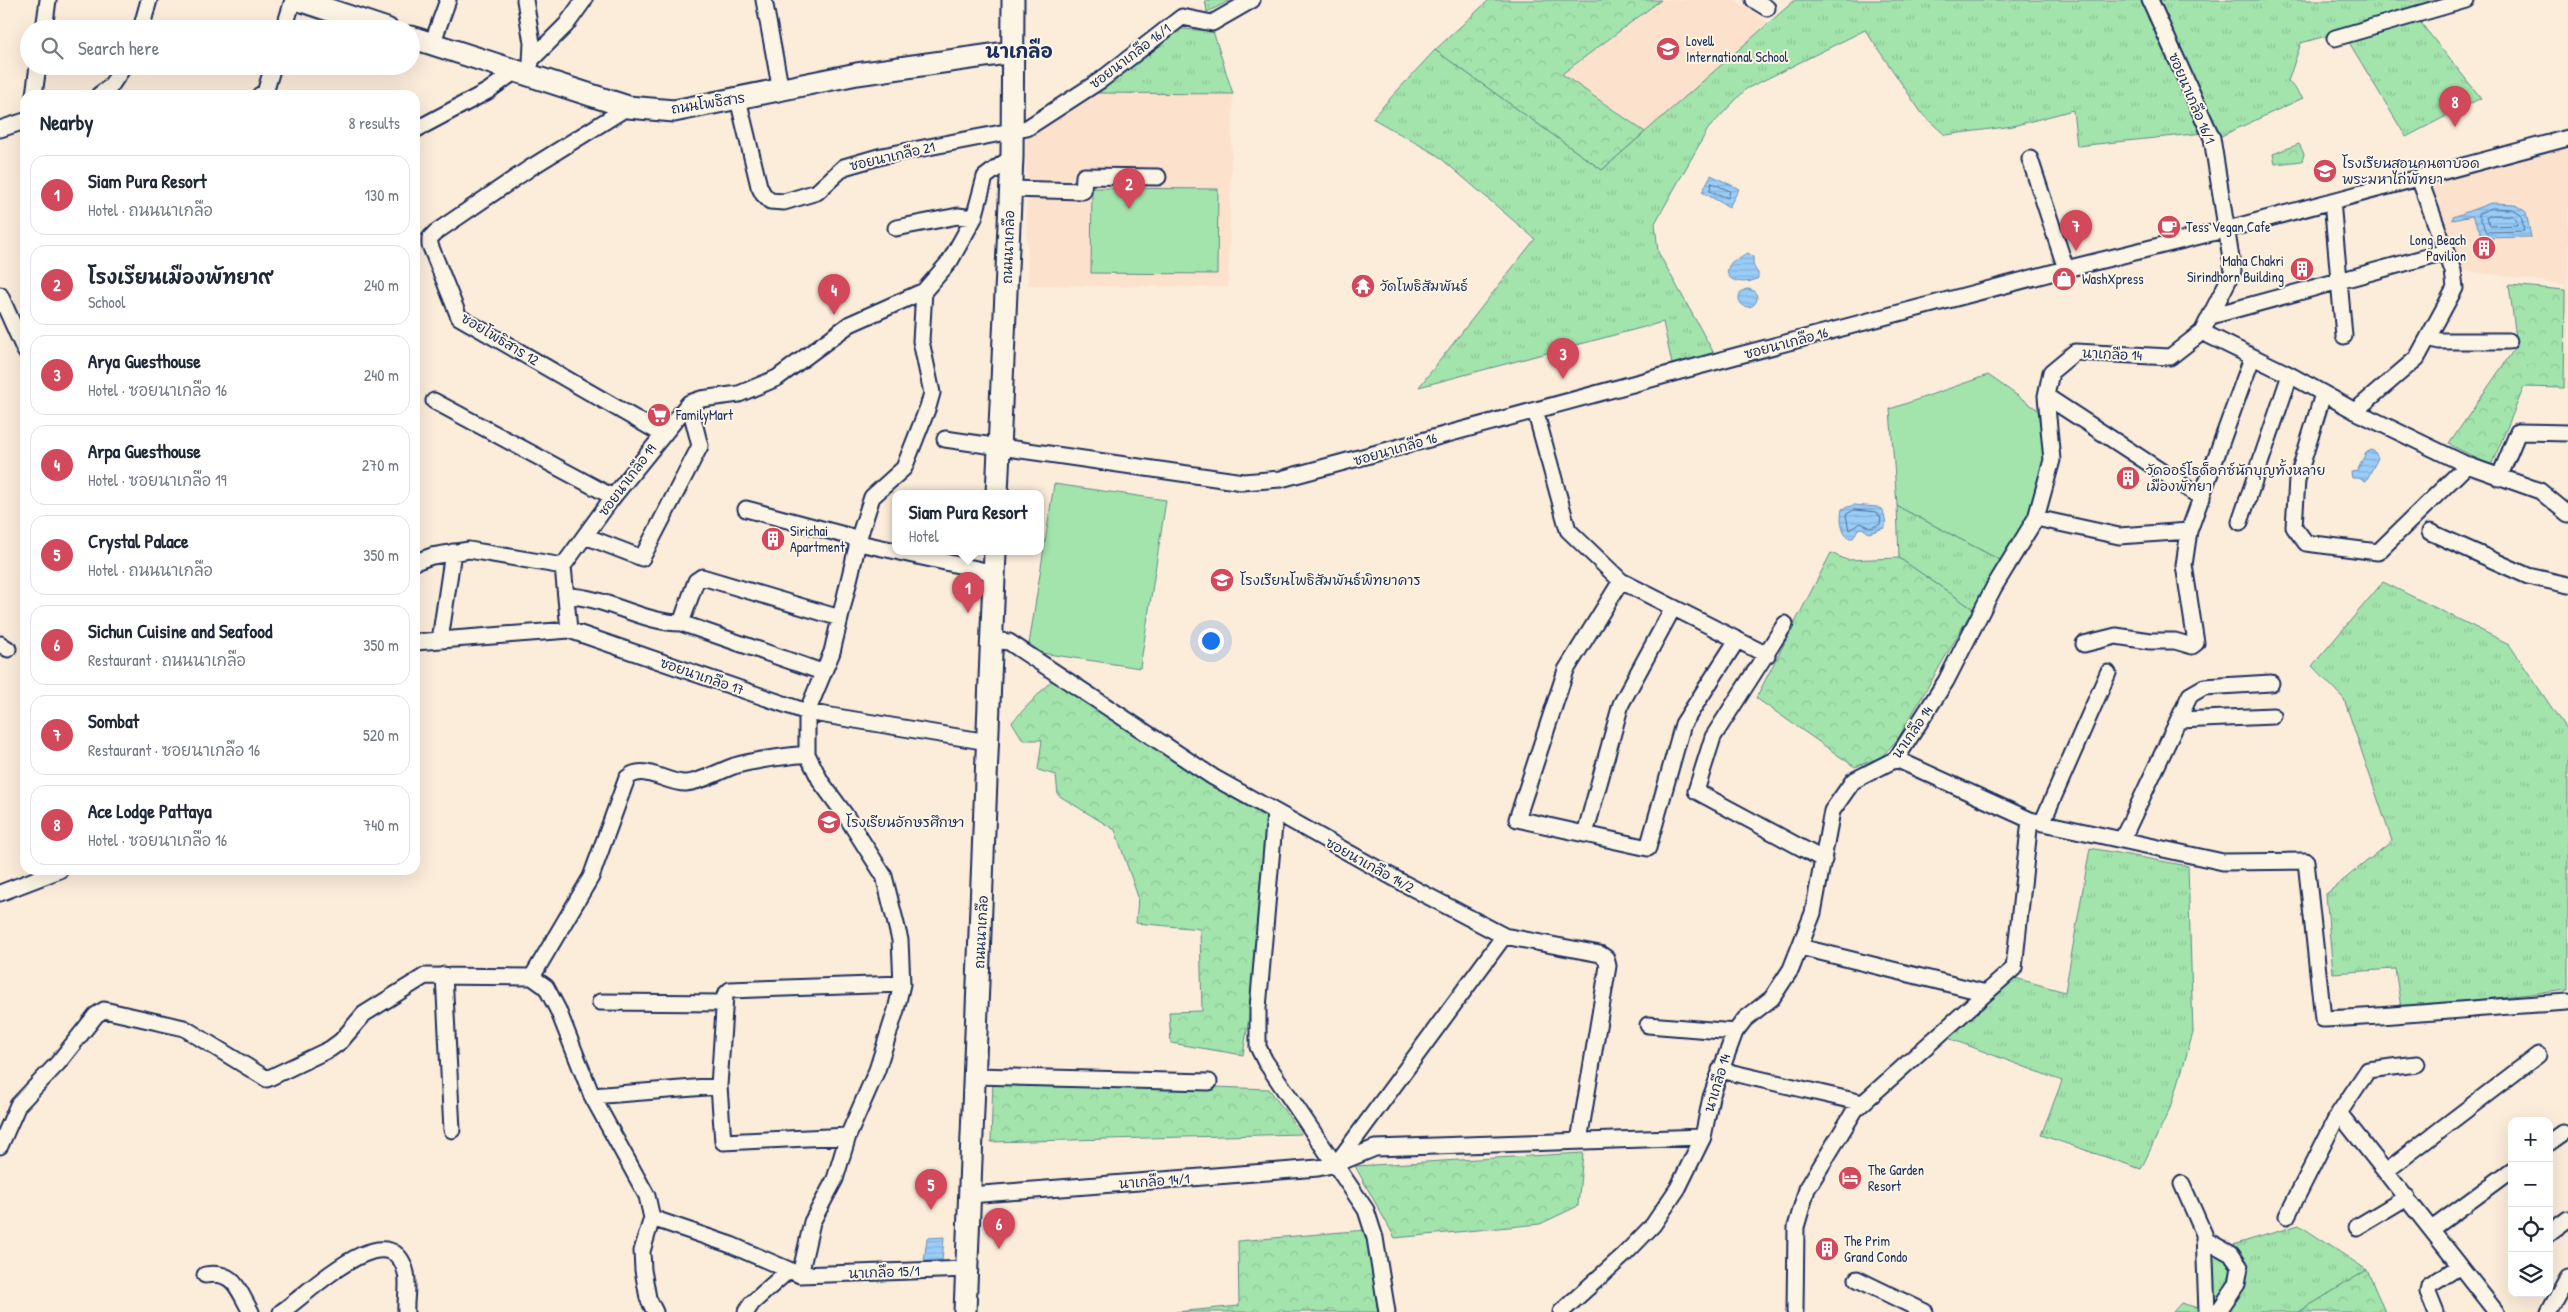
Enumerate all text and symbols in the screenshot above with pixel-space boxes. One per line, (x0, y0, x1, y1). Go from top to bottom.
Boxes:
street label: ซอยนาเกลือ 16/1 (1085, 19, 1174, 92)
search box (20, 20, 420, 75)
place label: Lovell International School (1686, 31, 1789, 66)
icon: search (38, 34, 66, 62)
text: Search here (78, 35, 159, 61)
school or university icon: Lovell International School (1655, 36, 1681, 62)
district label: นาเกลือ (985, 38, 1053, 64)
street label: ซอยนาเกลือ 16/1 (2165, 49, 2220, 146)
pin: 8 (2439, 86, 2471, 127)
street label: ถนนโพธิสาร (670, 87, 746, 118)
text: Nearby (40, 108, 93, 137)
text: 8 results (348, 112, 400, 134)
street label: ซอยนาเกลือ 21 (847, 136, 936, 175)
place label: โรงเรียนสอนคนตาบอด พระมหาไถ่พัทยา (2342, 153, 2480, 188)
school or university icon: โรงเรียนสอนคนตาบอด พระมหาไถ่พัทยา (2312, 158, 2338, 184)
text: Siam Pura Resort (88, 168, 207, 194)
pin: 2 (1113, 168, 1145, 209)
text: 1 (54, 184, 60, 206)
text: 130 m (364, 184, 399, 206)
text: Hotel · ถนนนาเกลือ (88, 199, 213, 221)
street label: ถนนนาเกลือ (997, 210, 1018, 284)
pin: 7 (2060, 210, 2092, 251)
cafe icon: Tess Vegan Cafe (2156, 214, 2182, 240)
place label: Tess Vegan Cafe (2186, 217, 2271, 237)
place label: Long Beach Pavilion (2410, 230, 2466, 265)
building icon: Long Beach Pavilion (2471, 235, 2497, 261)
place label: Maha Chakri Sirindhorn Building (2187, 251, 2284, 287)
building icon: Maha Chakri Sirindhorn Building (2289, 256, 2315, 282)
text: โรงเรียนเมืองพัทยา๙ (88, 264, 273, 290)
shop icon: WashXpress (2051, 266, 2077, 292)
place label: WashXpress (2082, 269, 2144, 289)
temple icon: วัดโพธิสัมพันธ์ (1350, 273, 1376, 299)
text: 2 (53, 274, 61, 296)
text: 240 m (364, 274, 399, 296)
pin: 4 (818, 274, 850, 315)
place label: วัดโพธิสัมพันธ์ (1380, 276, 1468, 295)
text: School (88, 291, 125, 313)
street label: ซอยโพธิสาร 12 (458, 308, 543, 369)
street label: ซอยนาเกลือ 16 (1742, 322, 1830, 363)
pin: 3 (1547, 338, 1579, 379)
street label: นาเกลือ 14 (2082, 342, 2142, 365)
text: Arya Guesthouse (88, 348, 201, 374)
text: 3 (53, 364, 61, 386)
text: 240 m (364, 364, 399, 386)
text: Hotel · ซอยนาเกลือ 16 (88, 379, 227, 401)
supermarket icon: FamilyMart (646, 402, 672, 428)
place label: FamilyMart (675, 405, 733, 425)
street label: ซอยนาเกลือ 16 (1351, 427, 1439, 470)
text: Arpa Guesthouse (88, 438, 201, 464)
street label: ซอยนาเกลือ 19 (593, 440, 660, 520)
text: 4 (54, 454, 60, 476)
text: 270 m (362, 454, 399, 476)
place label: วัดออร์โธด็อกซ์นักบุญทั้งหลาย เมืองพัทยา (2146, 459, 2326, 495)
building icon: วัดออร์โธด็อกซ์นักบุญทั้งหลาย เมืองพัทยา (2115, 465, 2141, 491)
text: Hotel · ซอยนาเกลือ 19 (88, 469, 227, 491)
popup (892, 490, 1044, 555)
text: Siam Pura Resort (909, 499, 1027, 525)
place label: Sirichai Apartment (790, 521, 845, 557)
text: Hotel (909, 525, 939, 547)
building icon: Sirichai Apartment (760, 526, 786, 552)
text: Crystal Palace (88, 528, 189, 554)
text: 5 (54, 544, 60, 566)
text: 350 m (363, 544, 399, 566)
text: Hotel · ถนนนาเกลือ (88, 559, 213, 581)
school or university icon: โรงเรียนโพธิสัมพันธ์พิทยาคาร (1209, 567, 1235, 593)
place label: โรงเรียนโพธิสัมพันธ์พิทยาคาร (1240, 570, 1421, 589)
pin: 1 (952, 572, 984, 613)
text: Sichun Cuisine and Seafood (88, 618, 272, 644)
your location (1198, 628, 1224, 654)
text: 6 (54, 634, 60, 656)
text: 350 m (363, 634, 399, 656)
text: Restaurant · ถนนนาเกลือ (88, 649, 246, 671)
street label: ซอยนาเกลือ 17 (658, 652, 747, 699)
street label: นาเกลือ 14 (1887, 702, 1937, 762)
text: Sombat (88, 708, 139, 734)
text: 7 (53, 724, 61, 746)
text: 520 m (363, 724, 399, 746)
text: Restaurant · ซอยนาเกลือ 16 (88, 739, 260, 761)
text: Ace Lodge Pattaya (88, 798, 212, 824)
school or university icon: โรงเรียนอักษรศึกษา (816, 809, 842, 835)
place label: โรงเรียนอักษรศึกษา (846, 812, 964, 831)
text: 8 (54, 814, 60, 836)
text: 740 m (363, 814, 399, 836)
text: Hotel · ซอยนาเกลือ 16 (88, 829, 227, 851)
street label: ซอยนาเกลือ 14/2 (1323, 832, 1418, 897)
street label: ถนนนาเกลือ (969, 895, 992, 969)
street label: นาเกลือ 14 (1699, 1051, 1734, 1114)
map controls (2508, 1117, 2553, 1297)
button: + (2508, 1117, 2553, 1162)
place label: The Garden Resort (1868, 1160, 1924, 1195)
button: − (2508, 1162, 2553, 1207)
hotel icon: The Garden Resort (1837, 1165, 1863, 1191)
pin: 5 (915, 1169, 947, 1210)
street label: นาเกลือ 14/1 (1118, 1169, 1190, 1192)
button: locate (2508, 1207, 2553, 1252)
pin: 6 (983, 1208, 1015, 1249)
place label: The Prim Grand Condo (1844, 1231, 1908, 1266)
building icon: The Prim Grand Condo (1814, 1236, 1840, 1262)
button: layers (2508, 1252, 2553, 1297)
street label: นาเกลือ 15/1 (848, 1261, 920, 1282)

